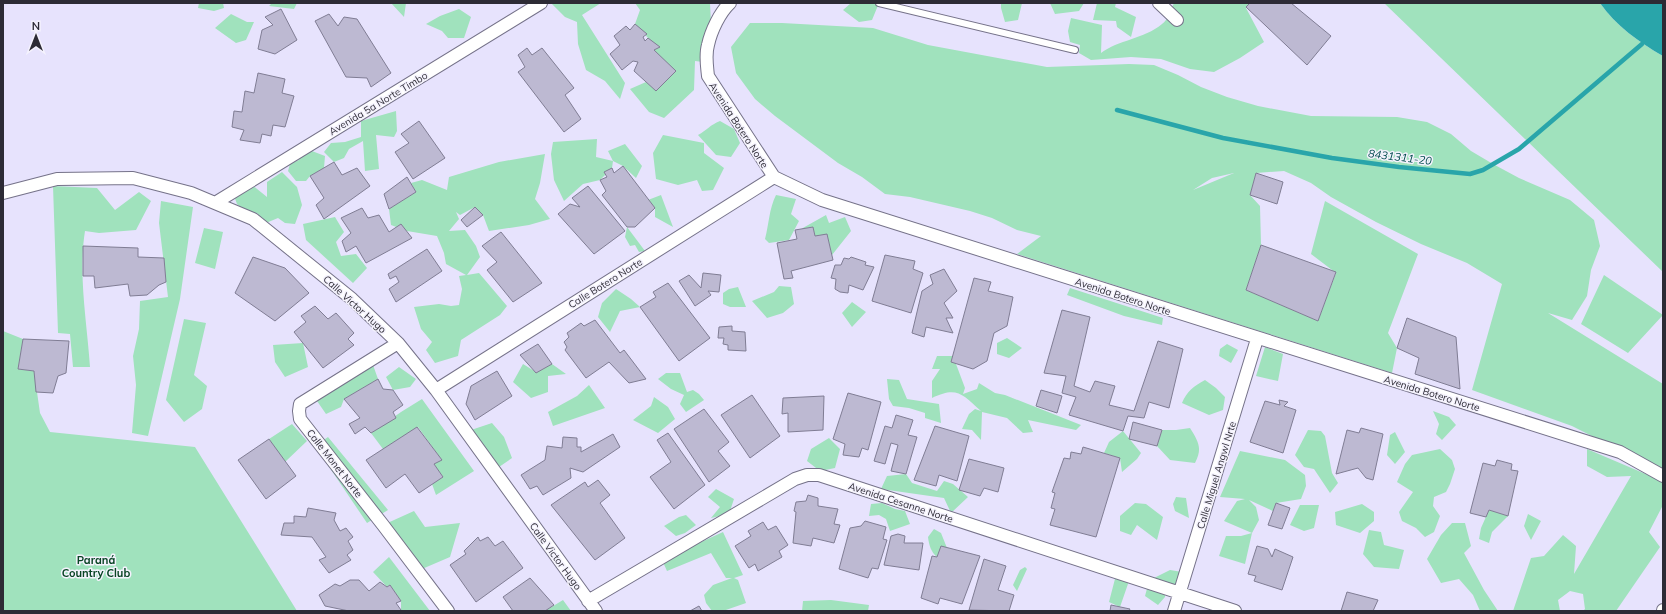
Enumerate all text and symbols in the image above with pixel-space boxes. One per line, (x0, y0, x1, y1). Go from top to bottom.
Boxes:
north arrow (16, 16, 56, 56)
text: N (32, 19, 40, 33)
street label: Avenida 5a Norte Timbo (327, 69, 430, 138)
street label: Avenida Botero Norte (706, 80, 771, 171)
water label: 8431311-20 (1367, 146, 1433, 168)
street label: Calle Botero Norte (566, 255, 645, 311)
street label: Calle Victor Hugo (320, 273, 389, 336)
street label: Avenida Botero Norte (1073, 275, 1172, 318)
street label: Avenida Botero Norte (1382, 373, 1481, 414)
street label: Calle Miguel Angwl Nrte (1194, 420, 1239, 531)
street label: Calle Monet Norte (304, 427, 365, 500)
street label: Avenida Cesanne Norte (847, 479, 955, 526)
street label: Calle Victor Hugo (527, 520, 585, 593)
district label: Paraná Country Club (62, 553, 130, 580)

